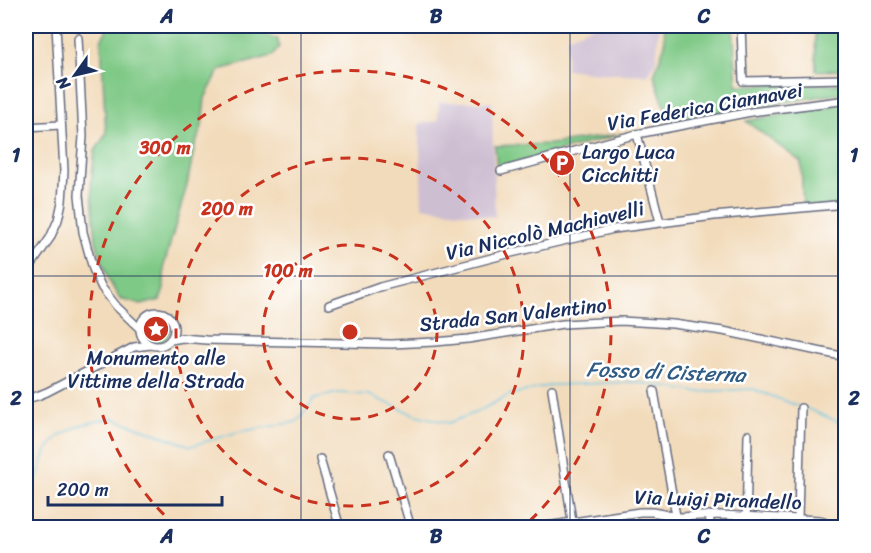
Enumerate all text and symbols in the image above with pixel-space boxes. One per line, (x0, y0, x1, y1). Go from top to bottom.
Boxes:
text: A (159, 0, 174, 34)
text: B (430, 0, 443, 34)
text: C (697, 0, 711, 34)
north arrow (45, 45, 105, 105)
text: N (47, 70, 79, 97)
street label: Via Federica Ciannavei (605, 72, 807, 141)
text: 300 m (138, 132, 191, 164)
place label: Largo Luca Cicchitti (582, 135, 675, 193)
text: 1 (12, 138, 21, 173)
text: 1 (850, 138, 859, 173)
parking icon: Largo Luca Cicchitti (547, 148, 577, 178)
street label: Via Niccolò Machiavelli (443, 191, 648, 271)
text: 200 m (200, 193, 253, 225)
text: 100 m (264, 255, 313, 287)
street label: Strada San Valentino (418, 288, 608, 342)
place icon: Monumento alle Vittime della Strada (141, 314, 171, 344)
centre of rings (340, 322, 360, 342)
place label: Monumento alle Vittime della Strada (67, 341, 245, 399)
water label: Fosso di Cisterna (586, 350, 749, 394)
text: 2 (9, 381, 22, 416)
text: 2 (847, 381, 860, 416)
scale bar (48, 469, 222, 507)
text: 200 m (57, 474, 109, 506)
street label: Via Luigi Pirandello (634, 480, 802, 520)
text: A (159, 519, 174, 553)
text: B (430, 519, 443, 553)
text: C (697, 519, 711, 553)

